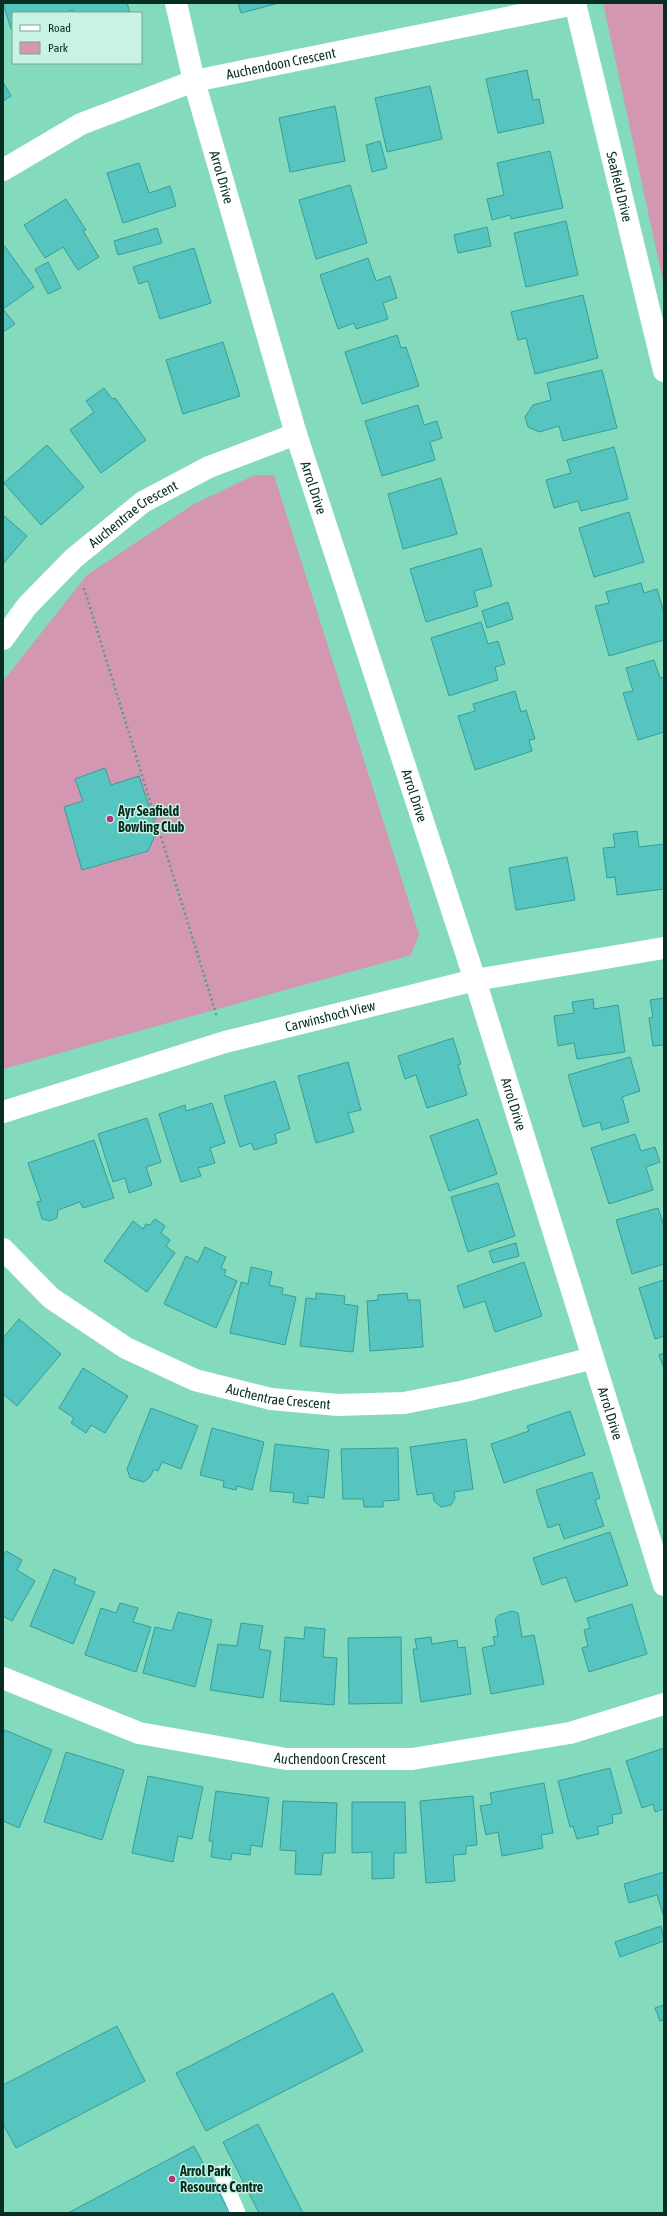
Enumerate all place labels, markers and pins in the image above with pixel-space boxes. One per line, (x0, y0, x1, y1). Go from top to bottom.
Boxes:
place label: Ayr Seafield Bowling Club (117, 803, 185, 835)
marker: Ayr Seafield Bowling Club (105, 814, 115, 824)
place label: Arrol Park Resource Centre (179, 2163, 263, 2195)
marker: Arrol Park Resource Centre (167, 2174, 177, 2184)

